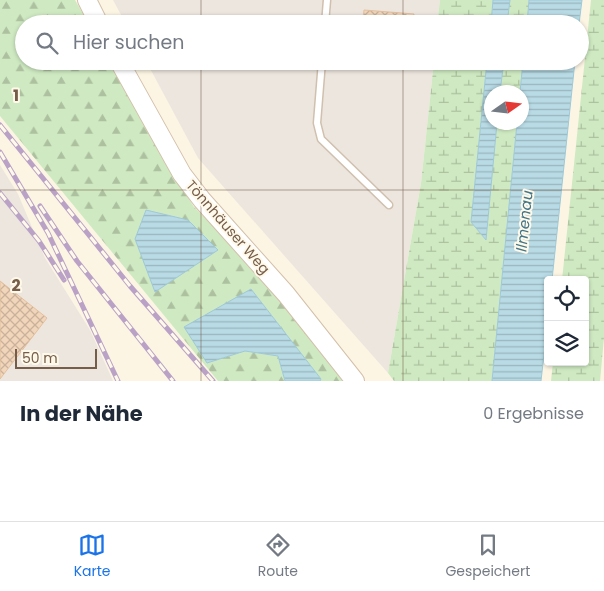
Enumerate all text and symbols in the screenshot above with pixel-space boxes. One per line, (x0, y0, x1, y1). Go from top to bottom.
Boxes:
search box (15, 15, 589, 70)
icon: search (33, 29, 61, 57)
text: Hier suchen (73, 29, 184, 56)
text: 1 (13, 84, 19, 107)
north arrow (484, 85, 529, 130)
street label: Tönnhäuser Weg (182, 176, 274, 278)
water label: Ilmenau (510, 189, 538, 253)
text: 2 (11, 274, 21, 297)
map controls (544, 276, 589, 366)
button: locate (544, 276, 589, 321)
button: layers (544, 321, 589, 366)
scale bar (15, 346, 98, 369)
text: 50 m (22, 348, 58, 368)
text: In der Nähe (20, 399, 143, 428)
text: 0 Ergebnisse (483, 402, 584, 425)
tab: Karte (74, 531, 111, 582)
tab: Route (258, 531, 298, 582)
tab: Gespeichert (445, 531, 530, 582)

